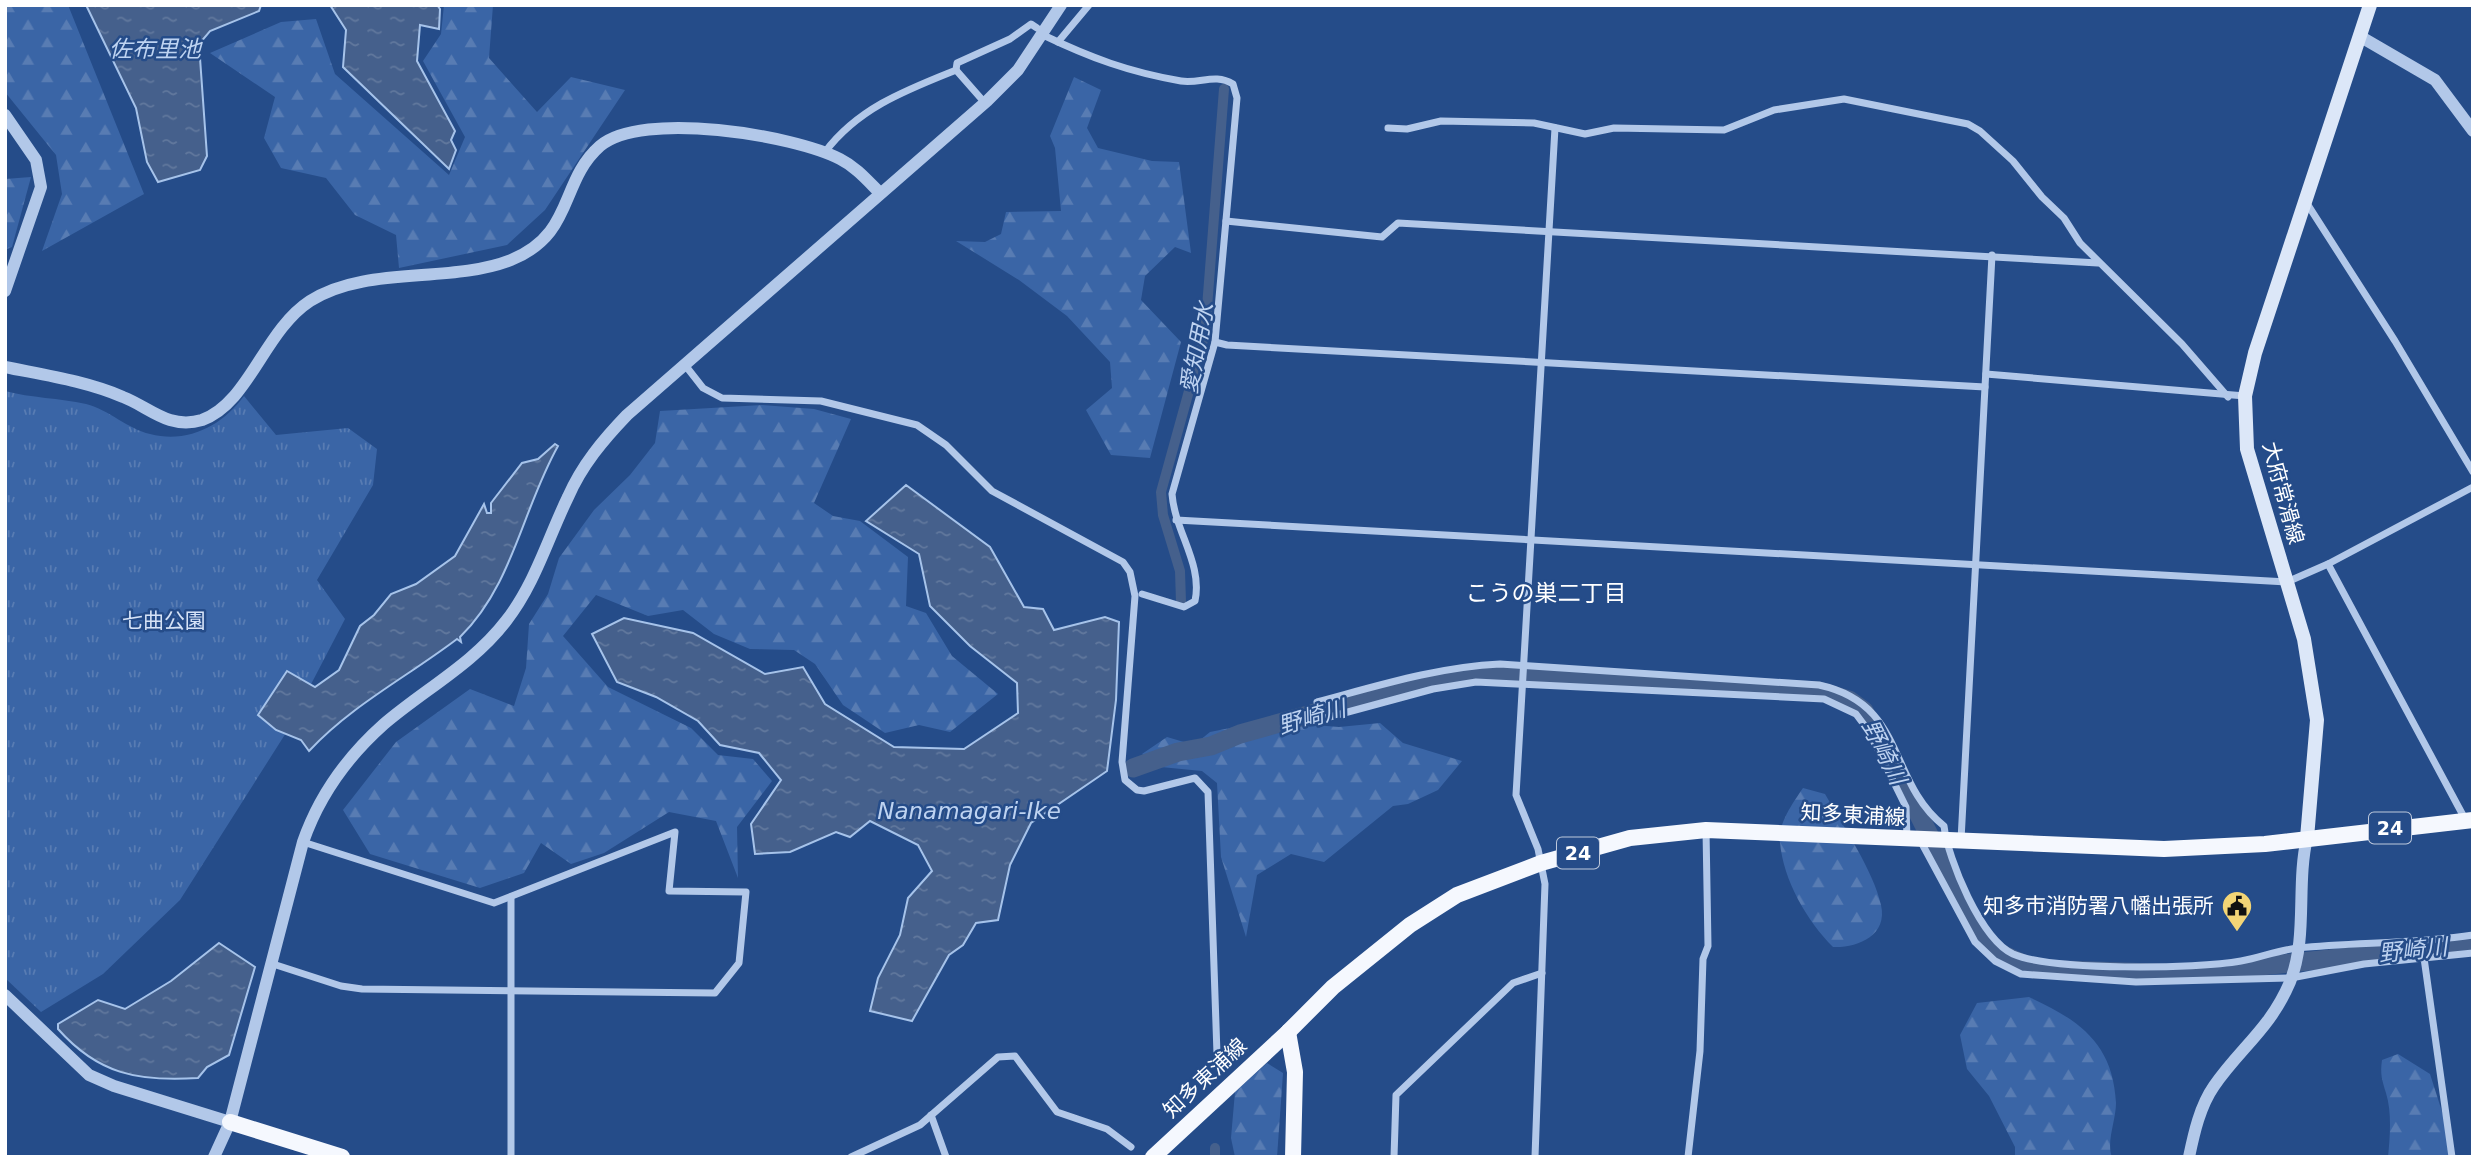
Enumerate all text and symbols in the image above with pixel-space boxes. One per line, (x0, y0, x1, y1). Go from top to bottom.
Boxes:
water label: 佐布里池 (109, 36, 203, 62)
water label: 愛知用水 (1175, 297, 1219, 396)
street label: 大府常滑線 (2258, 439, 2308, 547)
district label: こうの巣二丁目 (1466, 580, 1627, 606)
park label: 七曲公園 (122, 609, 206, 633)
water label: 野崎川 (1275, 694, 1352, 739)
water label: 野崎川 (1857, 715, 1913, 791)
water label: Nanamagari-Ike (877, 798, 1061, 824)
street label: 知多東浦線 (1800, 800, 1906, 830)
road number: 24 (2369, 813, 2411, 844)
road number: 24 (1557, 838, 1599, 868)
public building icon: 知多市消防署八幡出張所 (2220, 889, 2254, 933)
place label: 知多市消防署八幡出張所 (1983, 894, 2214, 918)
water label: 野崎川 (2377, 933, 2452, 967)
street label: 知多東浦線 (1158, 1033, 1252, 1123)

